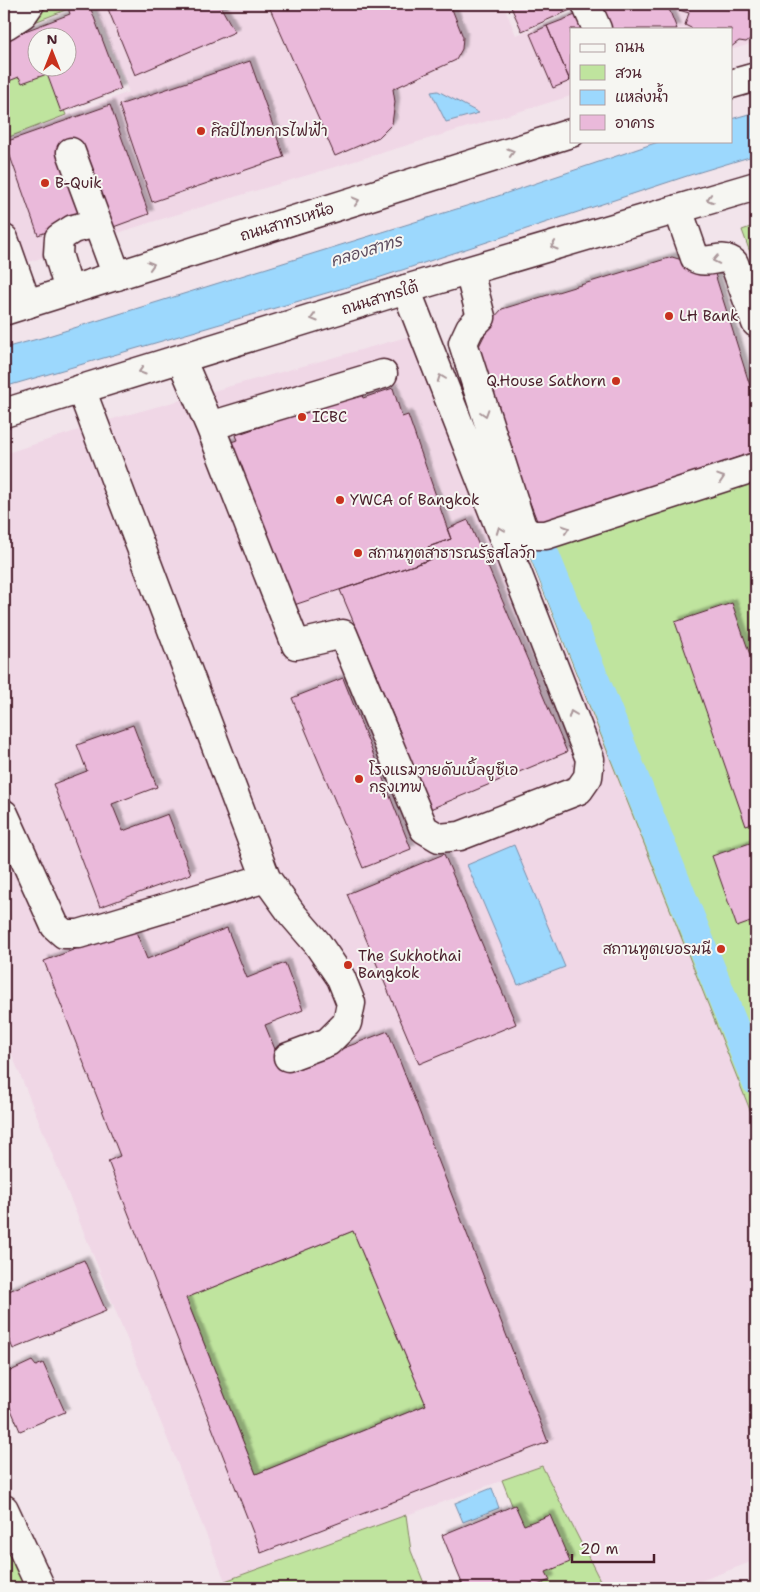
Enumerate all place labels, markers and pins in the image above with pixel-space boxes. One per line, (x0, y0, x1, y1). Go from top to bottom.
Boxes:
place label: ศิลป์ไทยการไฟฟ้า (211, 121, 328, 141)
marker: ศิลป์ไทยการไฟฟ้า (195, 125, 207, 137)
place label: B-Quik (55, 173, 102, 193)
marker: B-Quik (39, 177, 51, 189)
place label: LH Bank (679, 306, 739, 326)
marker: LH Bank (663, 310, 675, 322)
place label: Q.House Sathorn (486, 371, 606, 391)
marker: Q.House Sathorn (610, 375, 622, 387)
place label: ICBC (312, 407, 347, 427)
marker: ICBC (296, 411, 308, 423)
place label: YWCA of Bangkok (350, 490, 480, 510)
marker: YWCA of Bangkok (334, 494, 346, 506)
place label: สถานทูตสาธารณรัฐสโลวัก (368, 543, 536, 564)
marker: สถานทูตสาธารณรัฐสโลวัก (352, 547, 364, 559)
place label: โรงแรมวายดับเบิ้ลยูซีเอ กรุงเทพ (369, 757, 518, 798)
marker: โรงแรมวายดับเบิ้ลยูซีเอ กรุงเทพ (353, 773, 365, 785)
place label: สถานทูตเยอรมนี (603, 939, 711, 960)
marker: สถานทูตเยอรมนี (715, 943, 727, 955)
place label: The Sukhothai Bangkok (358, 946, 461, 983)
marker: The Sukhothai Bangkok (342, 959, 354, 971)

